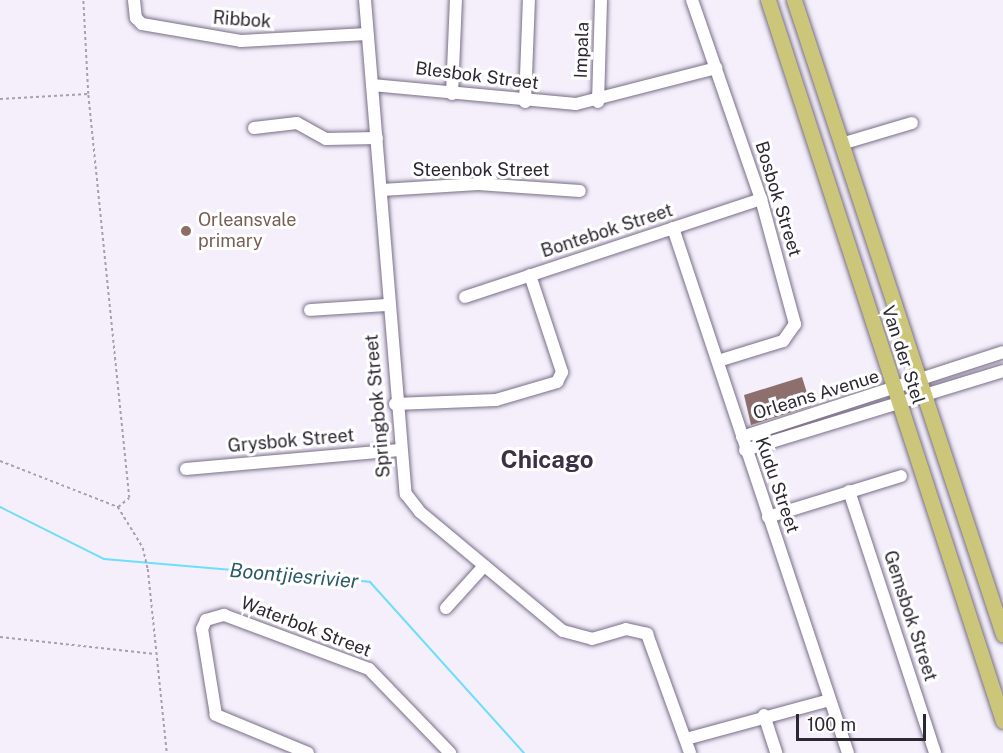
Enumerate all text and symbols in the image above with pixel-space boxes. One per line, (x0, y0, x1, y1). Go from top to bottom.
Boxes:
street label: Ribbok (212, 7, 272, 33)
street label: Impala (570, 21, 594, 79)
street label: Blesbok Street (414, 58, 540, 94)
street label: Bosbok Street (750, 139, 806, 259)
street label: Steenbok Street (412, 159, 550, 181)
street label: Bontebok Street (538, 200, 676, 262)
place label: Orleansvale primary (198, 210, 297, 252)
marker: Orleansvale primary (179, 224, 193, 238)
street label: Van der Stel (877, 303, 929, 407)
street label: Springbok Street (361, 333, 395, 479)
street label: Orleans Avenue (750, 366, 882, 424)
street label: Grysbok Street (227, 425, 355, 457)
street label: Kudu Street (750, 434, 804, 536)
district label: Chicago (500, 446, 594, 474)
street label: Gemsbok Street (879, 548, 941, 684)
water label: Boontjiesrivier (229, 558, 359, 594)
street label: Waterbok Street (238, 592, 374, 662)
scale bar (799, 702, 930, 740)
text: 100 m (807, 714, 856, 735)

